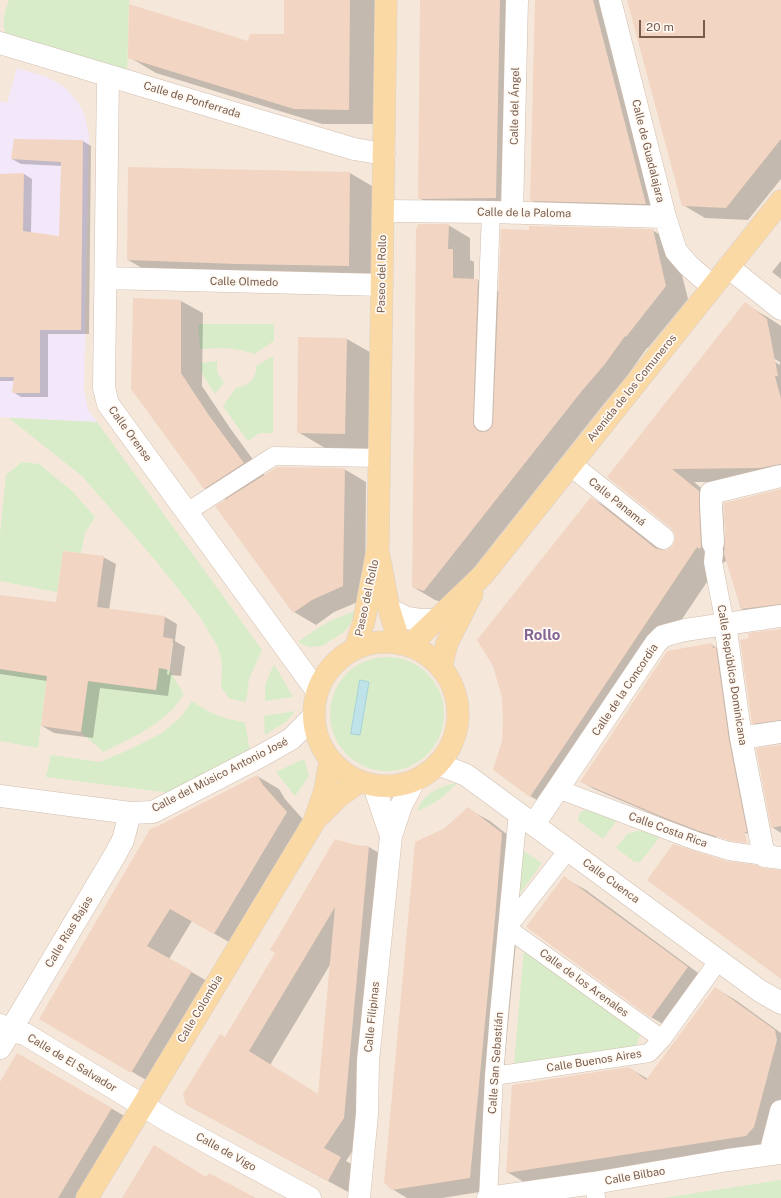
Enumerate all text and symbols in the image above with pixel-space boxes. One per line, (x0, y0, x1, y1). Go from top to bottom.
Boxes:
scale bar (641, 12, 707, 38)
text: 20 m (646, 20, 674, 34)
street label: Calle del Ángel (508, 67, 522, 145)
street label: Calle de Ponferrada (142, 79, 242, 121)
street label: Calle de Guadalajara (629, 98, 667, 204)
street label: Calle de la Paloma (477, 206, 571, 220)
street label: Paseo del Rollo (375, 235, 389, 313)
street label: Calle Olmedo (210, 275, 278, 289)
street label: Avenida de los Comuneros (585, 332, 679, 444)
street label: Calle Orense (105, 404, 155, 464)
street label: Calle Panamá (586, 475, 648, 529)
street label: Paseo del Rollo (352, 558, 382, 638)
street label: Calle República Dominicana (714, 604, 750, 746)
district label: Rollo (524, 626, 560, 644)
street label: Calle de la Concordia (589, 641, 661, 739)
street label: Calle del Músico Antonio José (150, 735, 290, 815)
street label: Calle Costa Rica (627, 810, 709, 850)
street label: Calle Cuenca (580, 856, 642, 906)
street label: Calle Rías Bajas (42, 894, 96, 970)
street label: Calle de los Arenales (537, 946, 631, 1020)
street label: Calle Colombia (175, 973, 225, 1045)
street label: Calle Filipinas (362, 981, 382, 1053)
street label: Calle San Sebastián (486, 1012, 506, 1114)
street label: Calle de El Salvador (25, 1031, 119, 1095)
street label: Calle Buenos Aires (546, 1047, 642, 1075)
street label: Calle de Vigo (193, 1130, 259, 1174)
street label: Calle Bilbao (604, 1164, 666, 1188)

